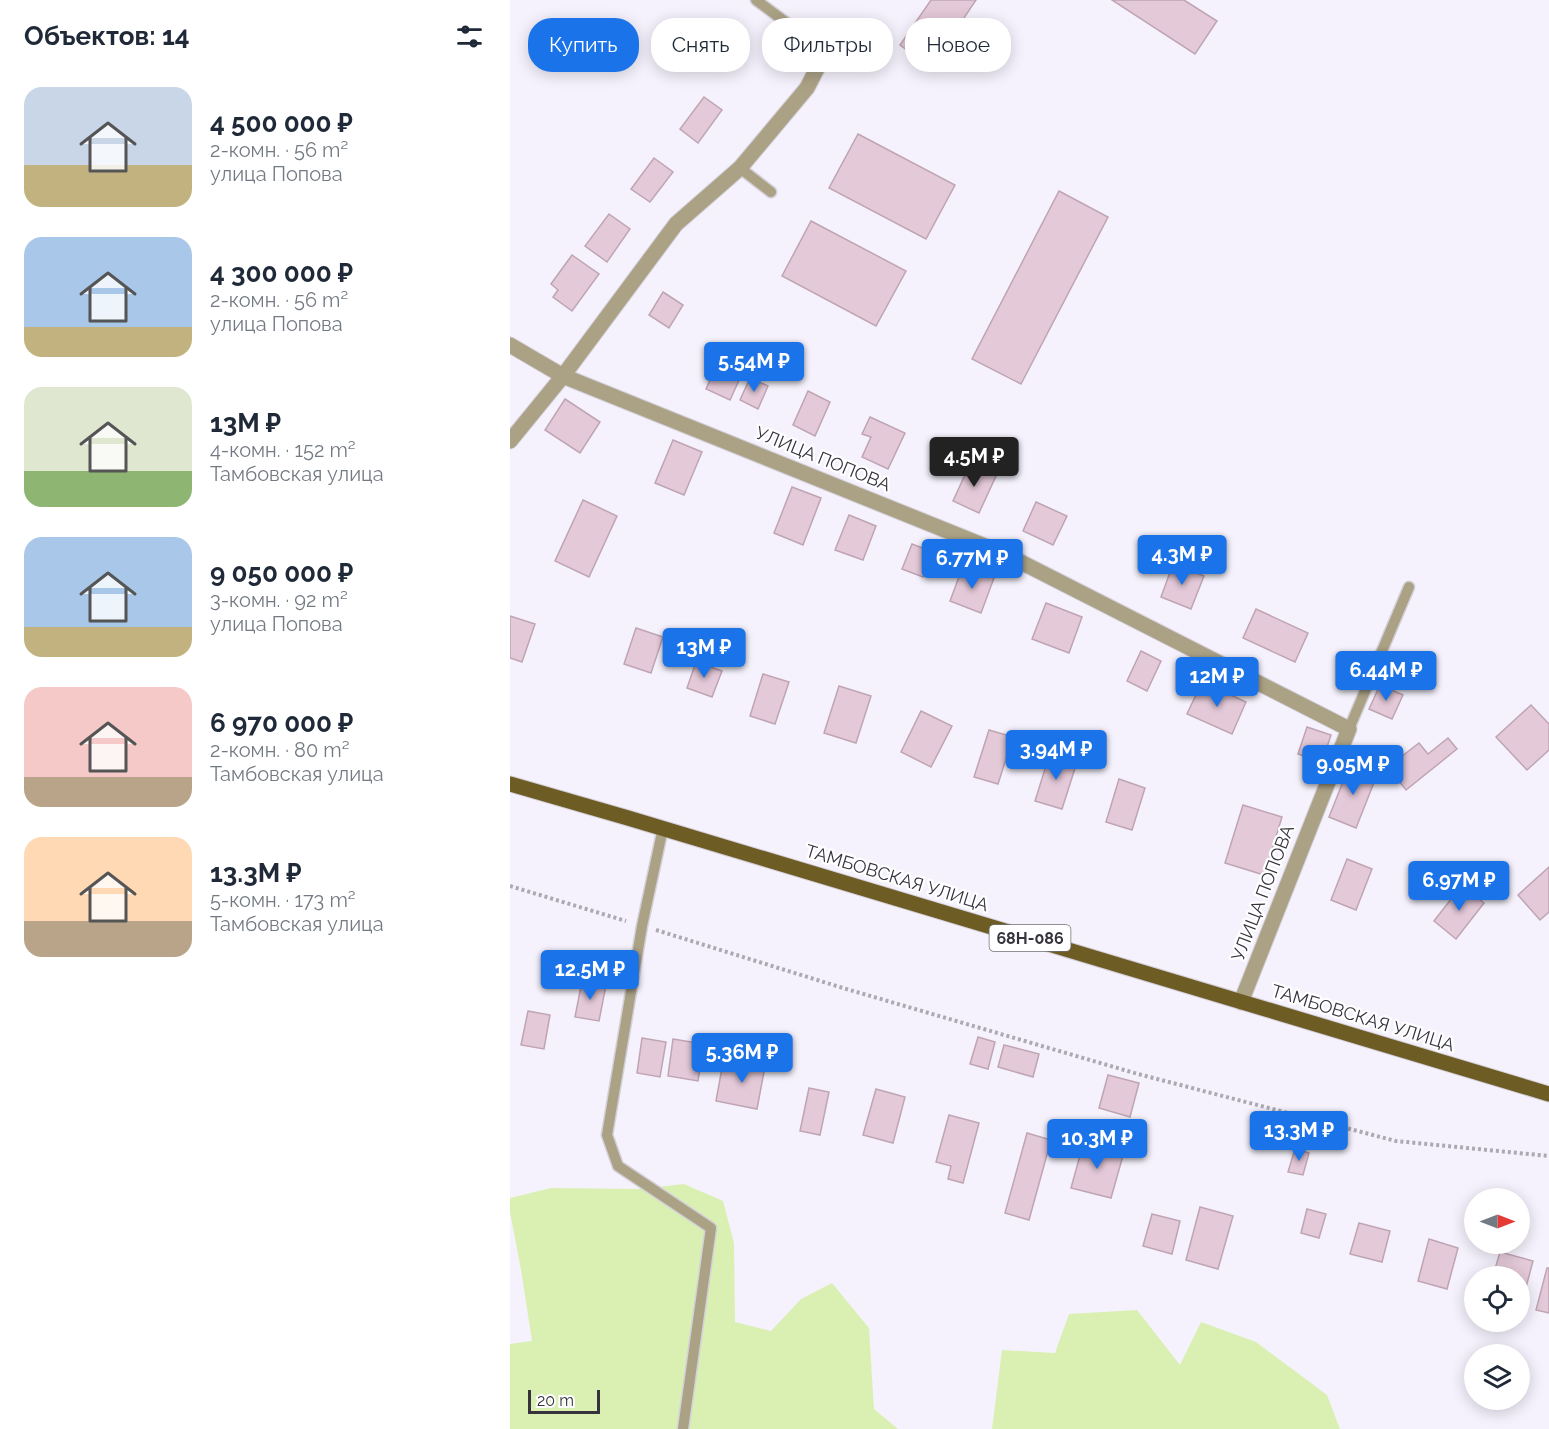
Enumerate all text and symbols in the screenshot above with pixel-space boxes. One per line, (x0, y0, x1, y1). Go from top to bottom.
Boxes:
chip: Купить (528, 18, 639, 72)
chip: Снять (651, 18, 750, 72)
chip: Фильтры (762, 18, 893, 72)
chip: Новое (905, 18, 1011, 72)
icon: filters (453, 20, 486, 53)
text: Объектов: 14 (24, 21, 190, 51)
text: 4 500 000 ₽ (210, 108, 353, 138)
icon: home (72, 111, 144, 183)
text: 2-комн. · 56 m² (210, 138, 348, 162)
text: улица Попова (210, 162, 343, 186)
text: 4 300 000 ₽ (210, 258, 353, 288)
icon: home (72, 261, 144, 333)
text: 2-комн. · 56 m² (210, 288, 348, 312)
text: улица Попова (210, 312, 343, 336)
pin: 5.54M ₽ (699, 342, 809, 393)
text: 5.54M ₽ (718, 349, 790, 373)
text: 13M ₽ (210, 408, 281, 438)
icon: home (72, 411, 144, 483)
street label: УЛИЦА ПОПОВА (753, 422, 894, 495)
pin: 4.5M ₽ (925, 437, 1023, 488)
text: 4-комн. · 152 m² (210, 438, 356, 462)
text: 4.5M ₽ (944, 444, 1004, 468)
text: Тамбовская улица (210, 462, 384, 486)
pin: 4.3M ₽ (1133, 535, 1231, 586)
pin: 6.77M ₽ (917, 539, 1027, 590)
text: 4.3M ₽ (1152, 542, 1212, 566)
text: 6.77M ₽ (936, 546, 1008, 570)
text: 9 050 000 ₽ (210, 558, 353, 588)
icon: home (72, 561, 144, 633)
text: 3-комн. · 92 m² (210, 588, 348, 612)
text: улица Попова (210, 612, 343, 636)
pin: 13M ₽ (662, 628, 746, 679)
text: 13M ₽ (677, 635, 731, 659)
pin: 6.44M ₽ (1331, 651, 1441, 702)
pin: 12M ₽ (1175, 657, 1259, 708)
text: 6.44M ₽ (1349, 658, 1423, 682)
text: 12M ₽ (1190, 664, 1244, 688)
text: 6 970 000 ₽ (210, 708, 353, 738)
icon: home (72, 711, 144, 783)
pin: 3.94M ₽ (1001, 730, 1111, 781)
text: 3.94M ₽ (1020, 737, 1092, 761)
text: 2-комн. · 80 m² (210, 738, 349, 762)
pin: 9.05M ₽ (1298, 745, 1408, 796)
text: 9.05M ₽ (1316, 752, 1390, 776)
text: Тамбовская улица (210, 762, 384, 786)
street label: УЛИЦА ПОПОВА (1227, 822, 1298, 964)
street label: ТАМБОВСКАЯ УЛИЦА (803, 840, 991, 915)
text: 13.3M ₽ (210, 858, 302, 888)
icon: home (72, 861, 144, 933)
pin: 6.97M ₽ (1404, 861, 1514, 912)
text: 6.97M ₽ (1422, 868, 1496, 892)
text: 5-комн. · 173 m² (210, 888, 356, 912)
text: Тамбовская улица (210, 912, 384, 936)
road number: 68Н-086 (990, 925, 1070, 951)
pin: 12.5M ₽ (535, 950, 645, 1001)
text: 12.5M ₽ (555, 957, 625, 981)
street label: ТАМБОВСКАЯ УЛИЦА (1269, 980, 1457, 1055)
pin: 5.36M ₽ (687, 1033, 797, 1084)
text: 5.36M ₽ (706, 1040, 778, 1064)
pin: 13.3M ₽ (1244, 1111, 1354, 1162)
text: 13.3M ₽ (1264, 1118, 1334, 1142)
pin: 10.3M ₽ (1042, 1119, 1152, 1170)
text: 10.3M ₽ (1061, 1126, 1133, 1150)
north arrow (1464, 1188, 1530, 1254)
map controls (1464, 1188, 1530, 1410)
button: locate (1464, 1266, 1530, 1332)
button: layers (1464, 1344, 1530, 1410)
scale bar (528, 1387, 600, 1414)
text: 20 m (537, 1391, 574, 1410)

